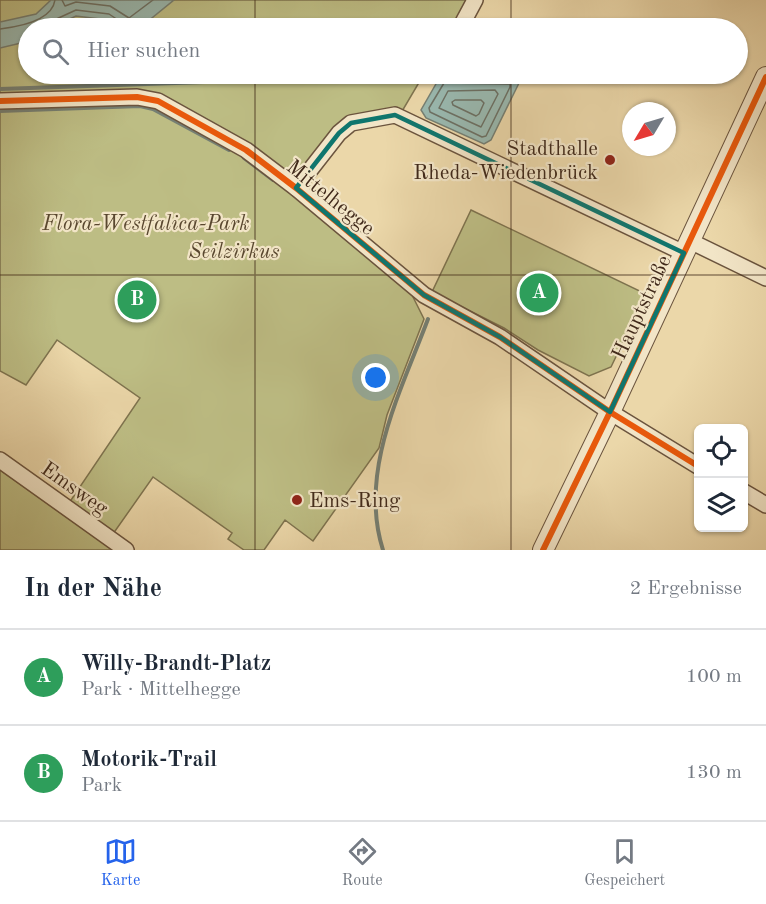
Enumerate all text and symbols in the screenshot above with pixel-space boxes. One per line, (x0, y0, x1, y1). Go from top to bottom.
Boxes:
search box (18, 18, 748, 84)
icon: search (39, 35, 72, 68)
text: Hier suchen (87, 40, 200, 62)
north arrow (622, 102, 676, 156)
place label: Stadthalle Rheda-Wiedenbrück (413, 139, 598, 184)
marker: Stadthalle Rheda-Wiedenbrück (603, 153, 617, 167)
street label: Mittelhegge (282, 156, 378, 240)
park label: Flora-Westfalica-Park (41, 214, 250, 235)
park label: Seilzirkus (188, 242, 280, 263)
street label: Hauptstraße (609, 252, 676, 363)
pin: A (520, 270, 558, 316)
pin: B (118, 278, 156, 322)
your location (361, 363, 390, 392)
map controls (694, 424, 748, 532)
button: locate (694, 424, 748, 478)
street label: Emsweg (37, 459, 112, 520)
button: layers (694, 478, 748, 532)
place label: Ems-Ring (309, 491, 401, 512)
marker: Ems-Ring (290, 493, 304, 507)
text: In der Nähe (24, 576, 162, 602)
text: 2 Ergebnisse (630, 579, 742, 599)
text: Willy-Brandt-Platz (81, 653, 271, 675)
text: A (36, 667, 51, 687)
text: 100 m (686, 667, 742, 687)
text: Park · Mittelhegge (81, 680, 241, 700)
text: Motorik-Trail (81, 749, 217, 771)
text: B (36, 763, 51, 783)
text: 130 m (686, 763, 742, 783)
text: Park (81, 776, 122, 796)
tab: Karte (101, 835, 140, 891)
tab: Route (342, 835, 383, 891)
tab: Gespeichert (584, 835, 665, 891)

